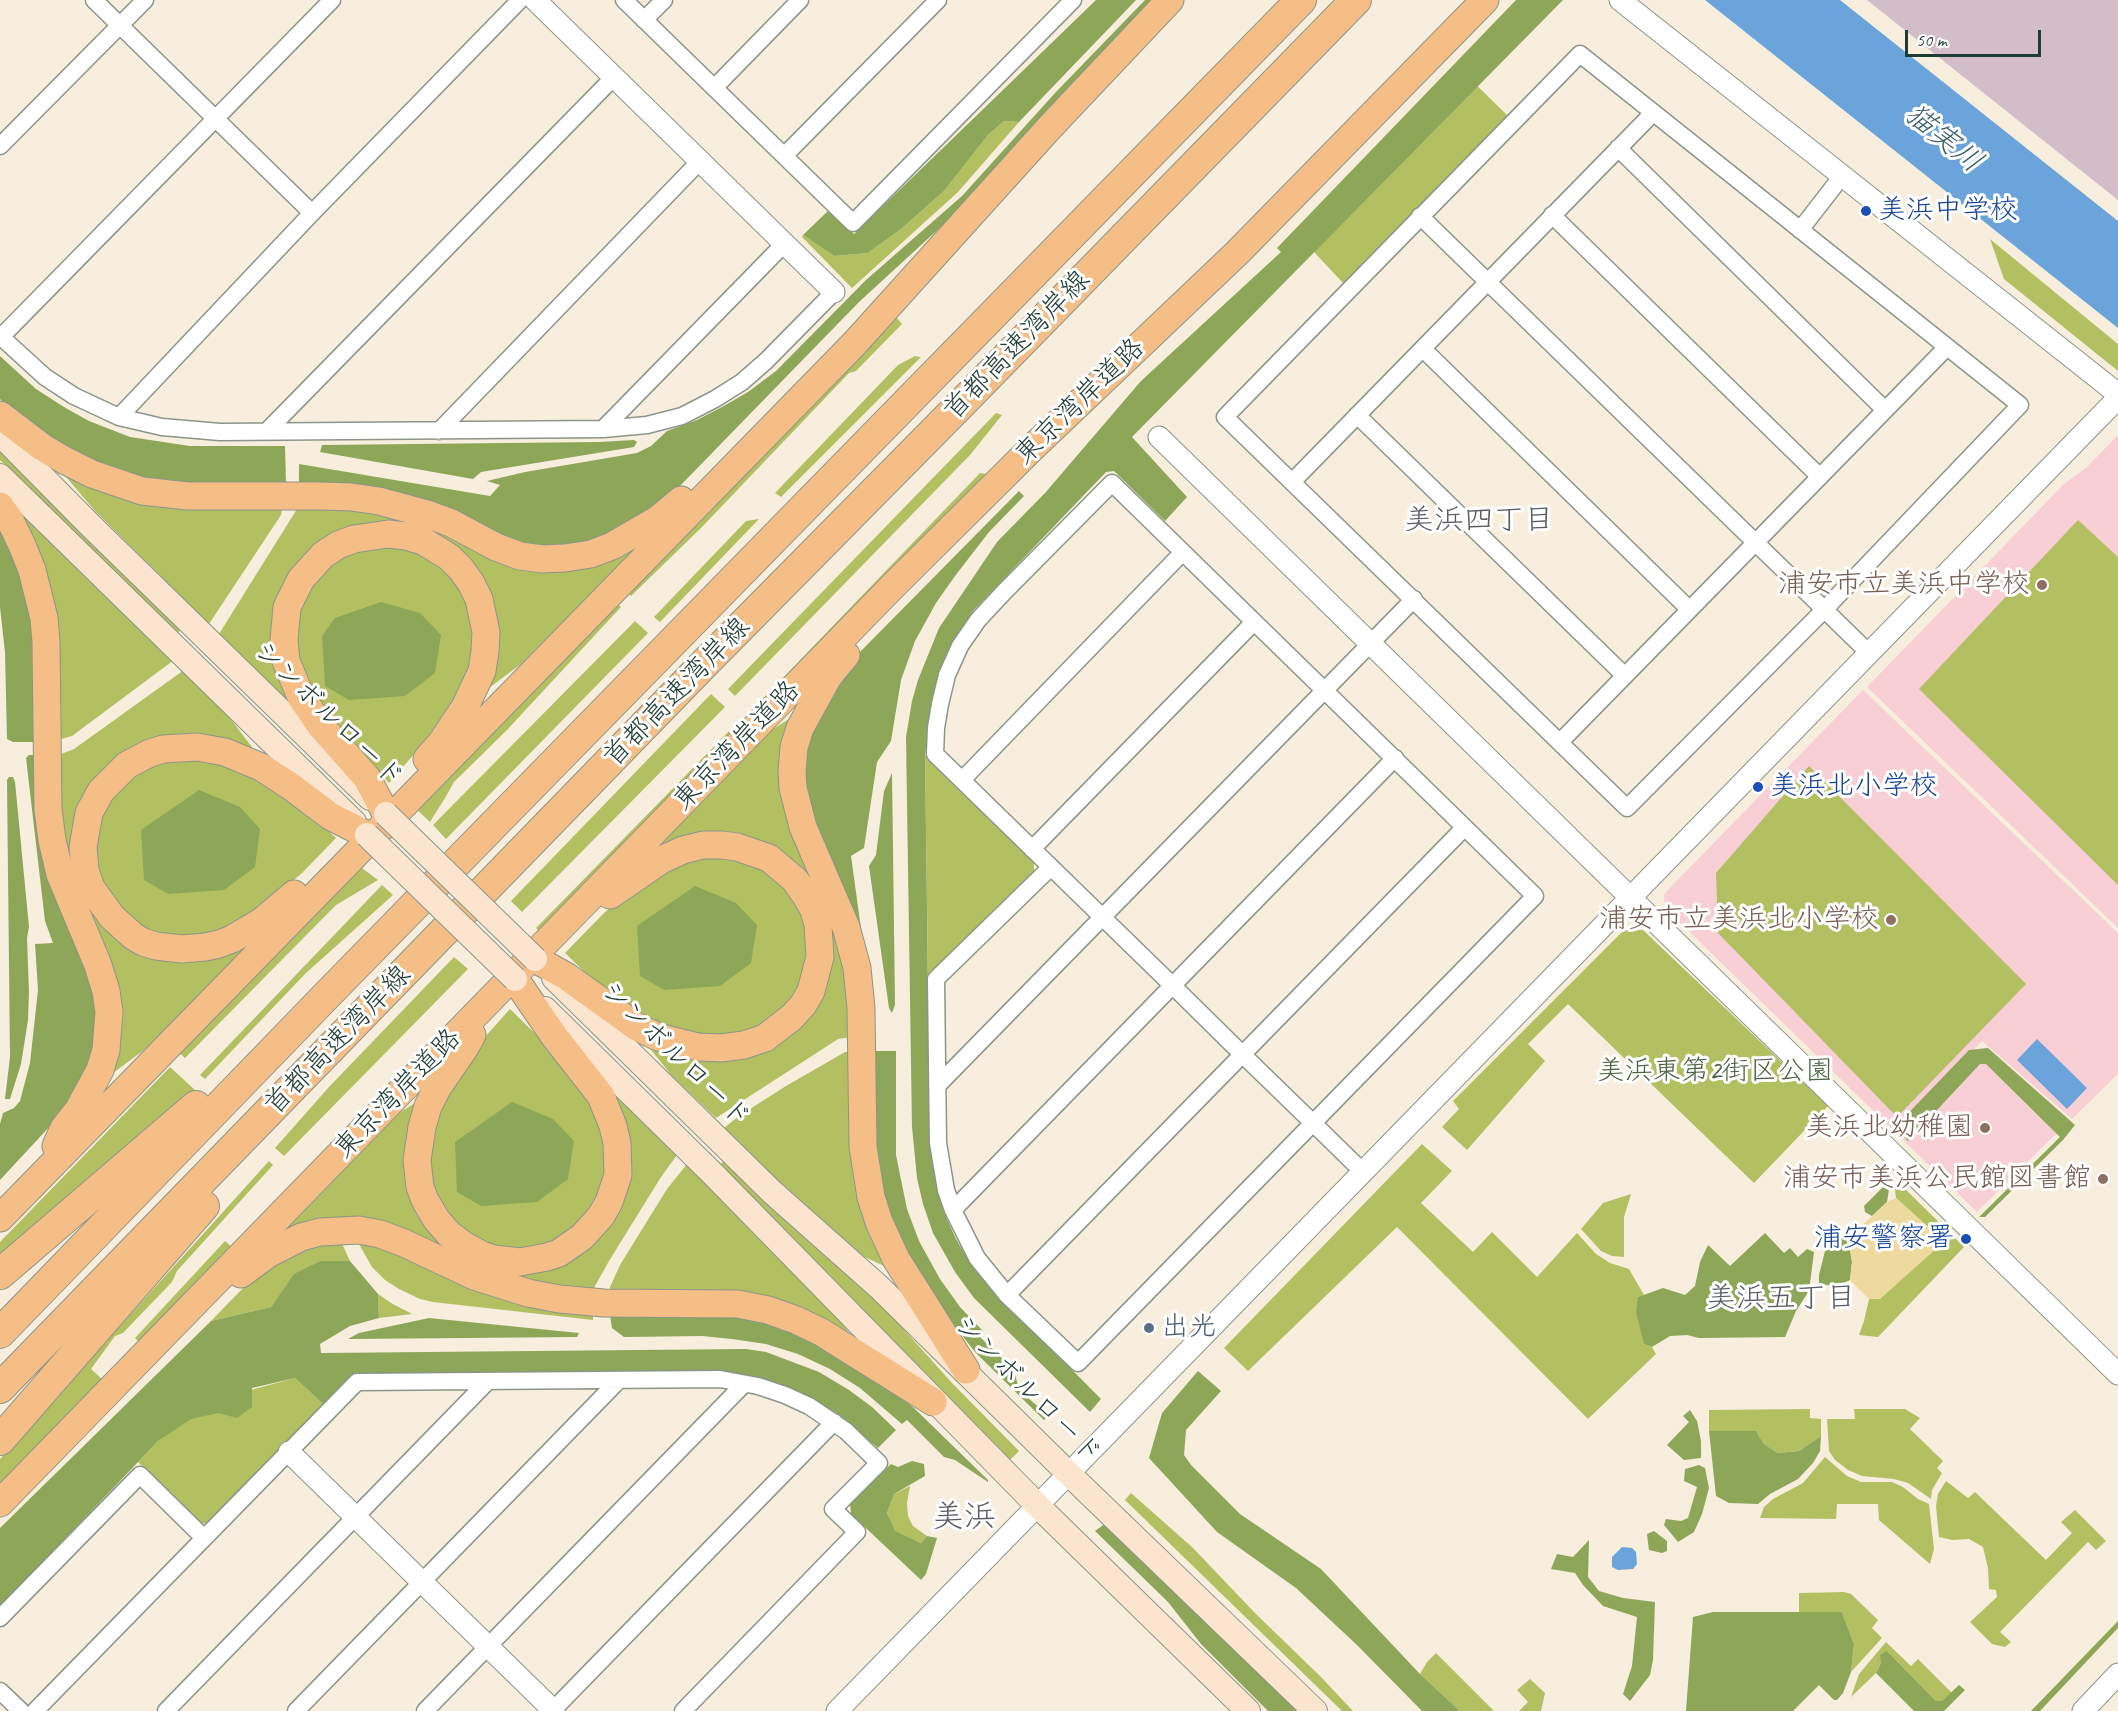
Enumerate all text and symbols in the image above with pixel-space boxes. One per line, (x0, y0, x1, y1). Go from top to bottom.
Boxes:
scale bar (1908, 18, 2044, 56)
text: 50 m (1916, 29, 1947, 51)
water label: 猫実川 (1897, 97, 1989, 181)
place label: 美浜中学校 (1878, 194, 2018, 228)
marker: 美浜中学校 (1859, 204, 1873, 218)
street label: 首都高速湾岸線 (937, 264, 1097, 428)
street label: 東京湾岸道路 (1008, 332, 1152, 472)
district label: 美浜四丁目 (1404, 503, 1554, 539)
place label: 浦安市立美浜中学校 (1778, 568, 2030, 602)
marker: 浦安市立美浜中学校 (2035, 578, 2049, 592)
street label: 首都高速湾岸線 (597, 611, 757, 775)
street label: シンボルロード (246, 635, 410, 795)
street label: 東京湾岸道路 (667, 674, 807, 818)
place label: 美浜北小学校 (1770, 770, 1938, 804)
marker: 美浜北小学校 (1751, 780, 1765, 794)
place label: 浦安市立美浜北小学校 (1599, 903, 1879, 937)
marker: 浦安市立美浜北小学校 (1884, 913, 1898, 927)
street label: 首都高速湾岸線 (258, 959, 418, 1123)
street label: シンボルロード (593, 975, 757, 1135)
street label: 東京湾岸道路 (328, 1022, 468, 1166)
park label: 美浜東第2街区公園 (1597, 1055, 1833, 1089)
place label: 美浜北幼稚園 (1805, 1111, 1973, 1145)
marker: 美浜北幼稚園 (1978, 1121, 1992, 1135)
place label: 浦安市美浜公民館図書館 (1783, 1162, 2091, 1196)
marker: 浦安市美浜公民館図書館 (2096, 1172, 2110, 1186)
place label: 浦安警察署 (1814, 1222, 1954, 1256)
marker: 浦安警察署 (1959, 1232, 1973, 1246)
district label: 美浜五丁目 (1706, 1281, 1856, 1317)
street label: シンボルロード (946, 1309, 1108, 1471)
place label: 出光 (1161, 1311, 1217, 1345)
marker: 出光 (1142, 1321, 1156, 1335)
district label: 美浜 (932, 1499, 996, 1537)

